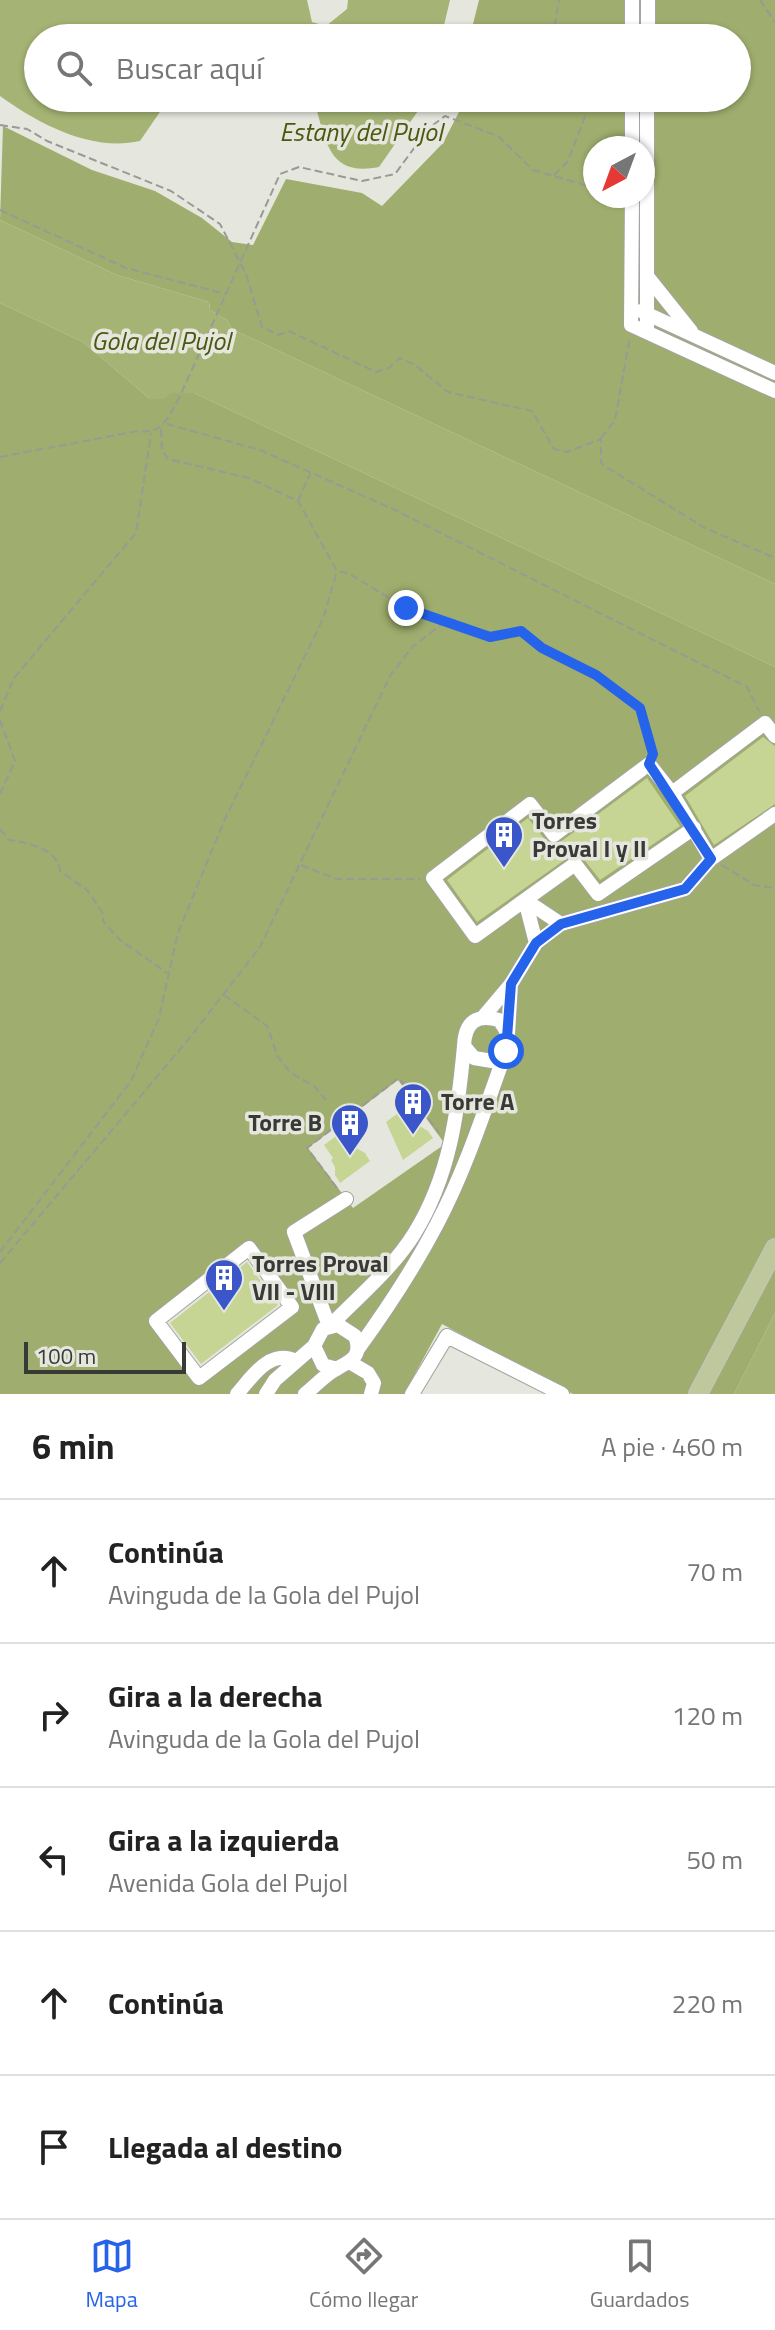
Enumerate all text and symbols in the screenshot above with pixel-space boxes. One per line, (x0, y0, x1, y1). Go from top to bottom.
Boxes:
search box (24, 24, 751, 112)
text: Buscar aquí (116, 45, 263, 91)
icon: search (52, 46, 96, 90)
water label: Estany del Pujol (279, 112, 446, 151)
north arrow (583, 136, 655, 208)
water label: Gola del Pujol (91, 321, 234, 360)
route end (388, 590, 424, 626)
place label: Torres Proval I y II (532, 802, 647, 866)
building icon: Torres Proval I y II (483, 814, 525, 869)
route start (488, 1033, 524, 1069)
building icon: Torre A (392, 1081, 434, 1136)
place label: Torre A (441, 1083, 515, 1119)
building icon: Torre B (329, 1102, 371, 1157)
place label: Torre B (248, 1104, 322, 1140)
place label: Torres Proval VII - VIII (252, 1245, 389, 1309)
building icon: Torres Proval VII - VIII (203, 1257, 245, 1312)
scale bar (24, 1338, 186, 1374)
text: 100 m (36, 1339, 96, 1373)
text: 6 min (32, 1420, 115, 1472)
text: A pie · 460 m (601, 1427, 743, 1466)
text: Continúa (108, 1529, 224, 1575)
icon: ahead (32, 1549, 76, 1593)
text: 70 m (686, 1552, 743, 1591)
text: Avinguda de la Gola del Pujol (108, 1575, 420, 1614)
text: Gira a la derecha (108, 1673, 323, 1719)
icon: right (32, 1693, 76, 1737)
text: 120 m (672, 1696, 743, 1735)
text: Avinguda de la Gola del Pujol (108, 1719, 420, 1758)
text: Gira a la izquierda (108, 1817, 339, 1863)
icon: left (32, 1837, 76, 1881)
text: 50 m (686, 1840, 743, 1879)
text: Avenida Gola del Pujol (108, 1863, 348, 1902)
text: Continúa (108, 1980, 224, 2026)
icon: ahead (32, 1981, 76, 2025)
text: 220 m (672, 1984, 743, 2023)
text: Llegada al destino (108, 2124, 342, 2170)
icon: arrive (32, 2125, 76, 2169)
tab: Mapa (86, 2234, 138, 2316)
tab: Cómo llegar (309, 2234, 418, 2316)
tab: Guardados (590, 2234, 689, 2316)

